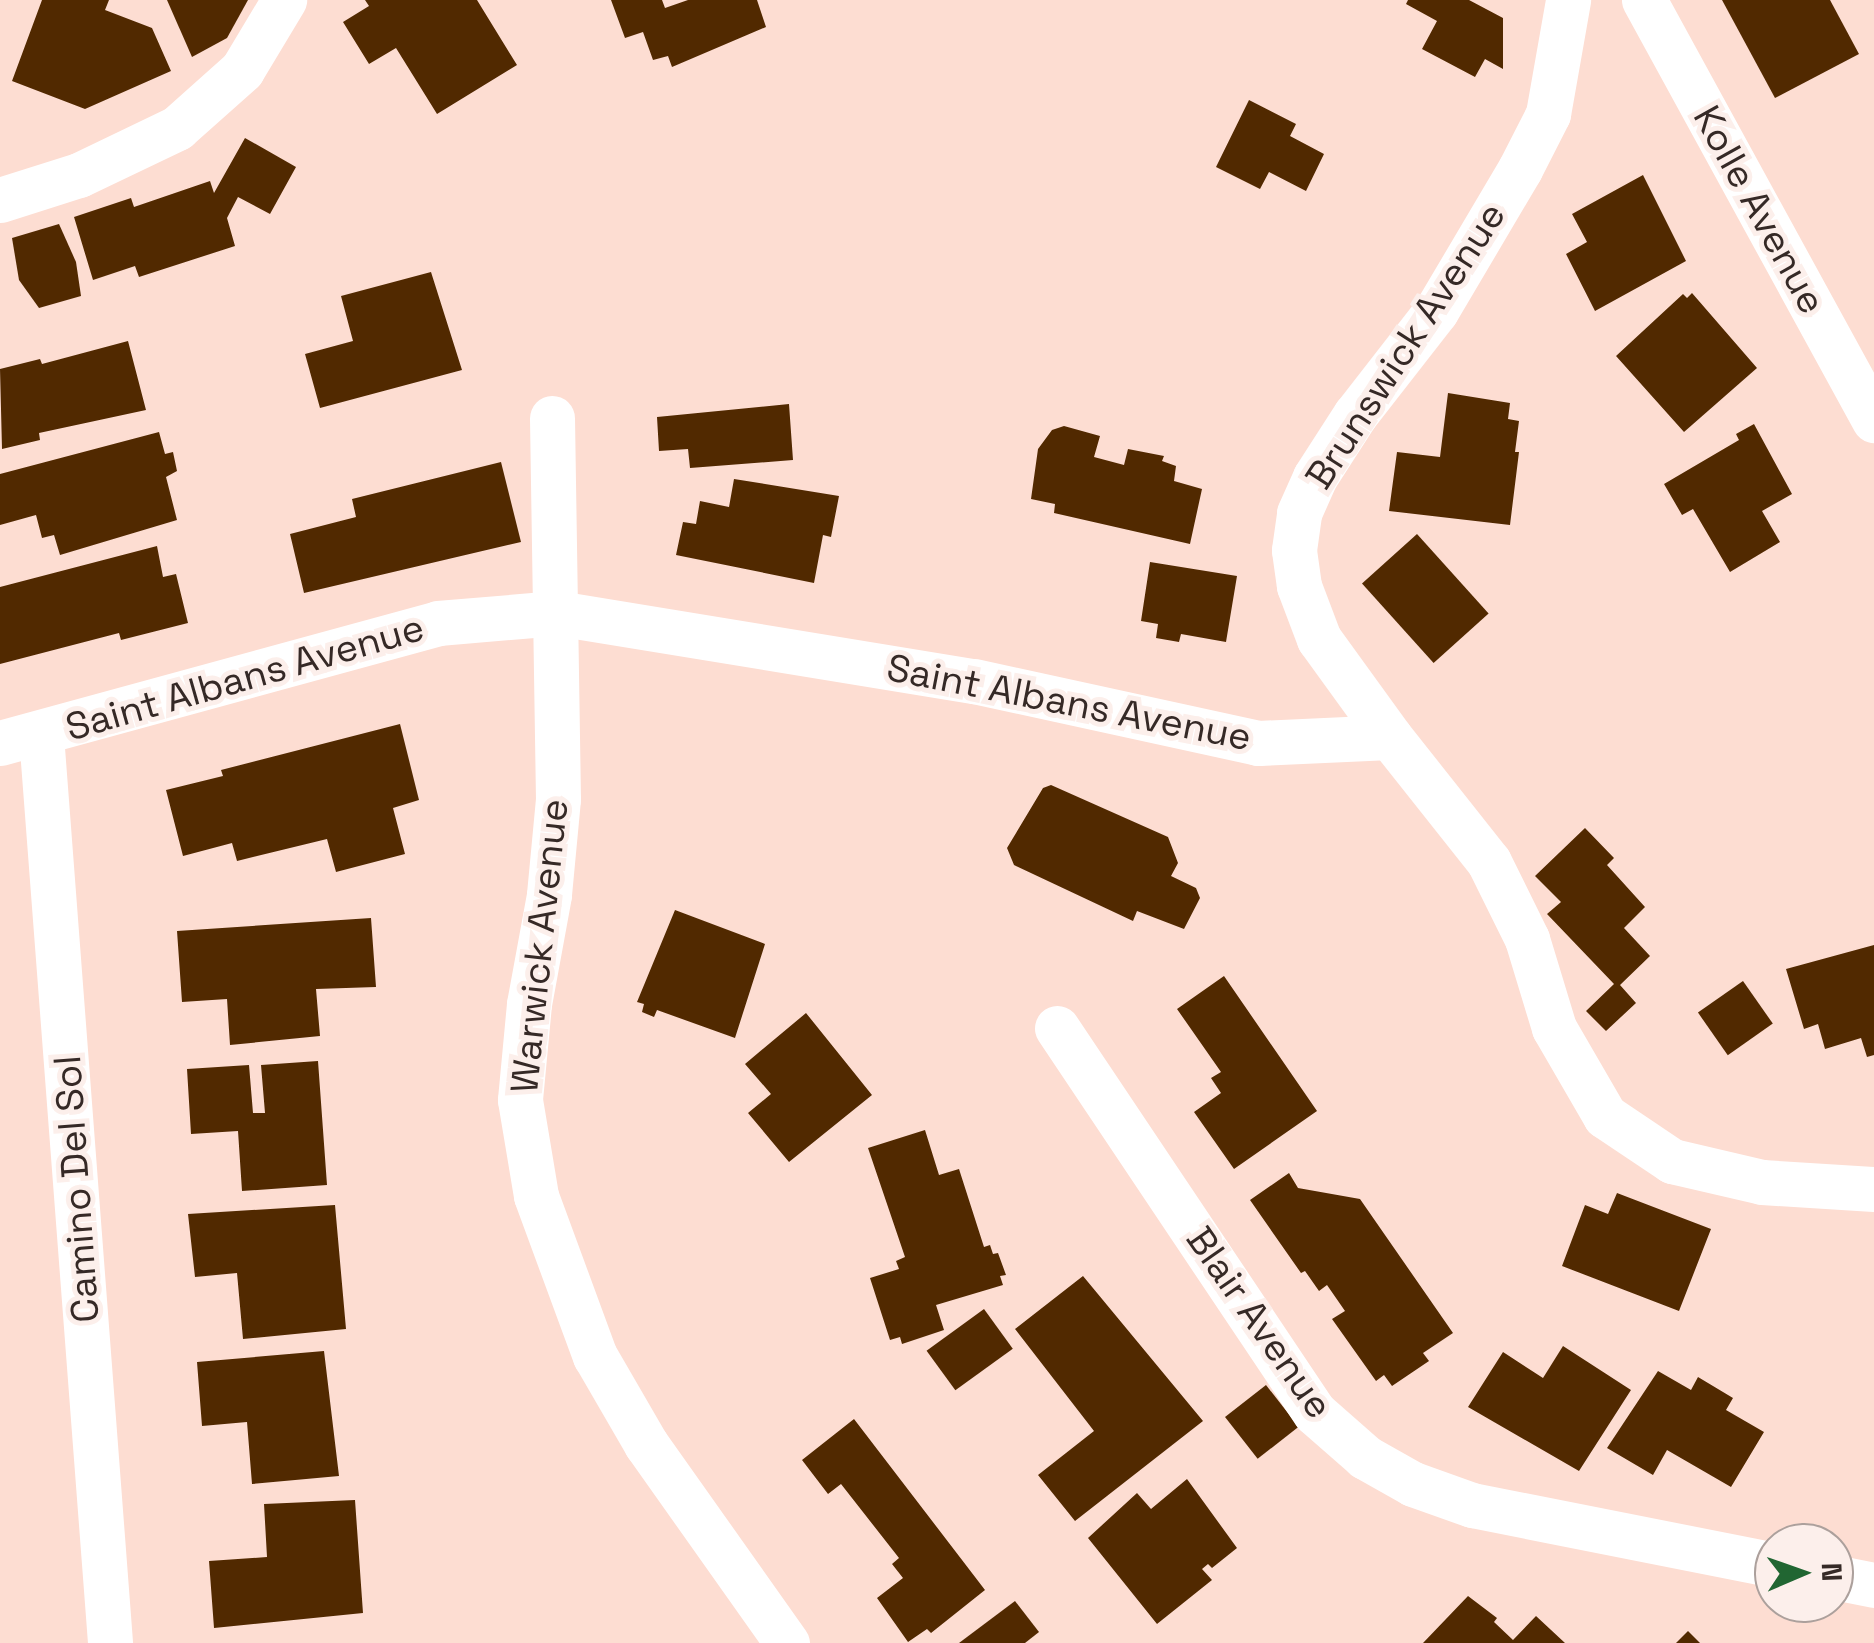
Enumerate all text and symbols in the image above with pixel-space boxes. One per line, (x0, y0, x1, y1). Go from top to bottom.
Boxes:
street label: Kolle Avenue (1683, 98, 1835, 322)
street label: Brunswick Avenue (1296, 194, 1516, 498)
street label: Saint Albans Avenue (60, 605, 430, 751)
street label: Saint Albans Avenue (882, 645, 1256, 761)
street label: Warwick Avenue (502, 796, 578, 1096)
street label: Camino Del Sol (45, 1054, 109, 1324)
street label: Blair Avenue (1176, 1218, 1342, 1428)
north arrow (1754, 1523, 1854, 1623)
text: N (1814, 1562, 1850, 1582)

